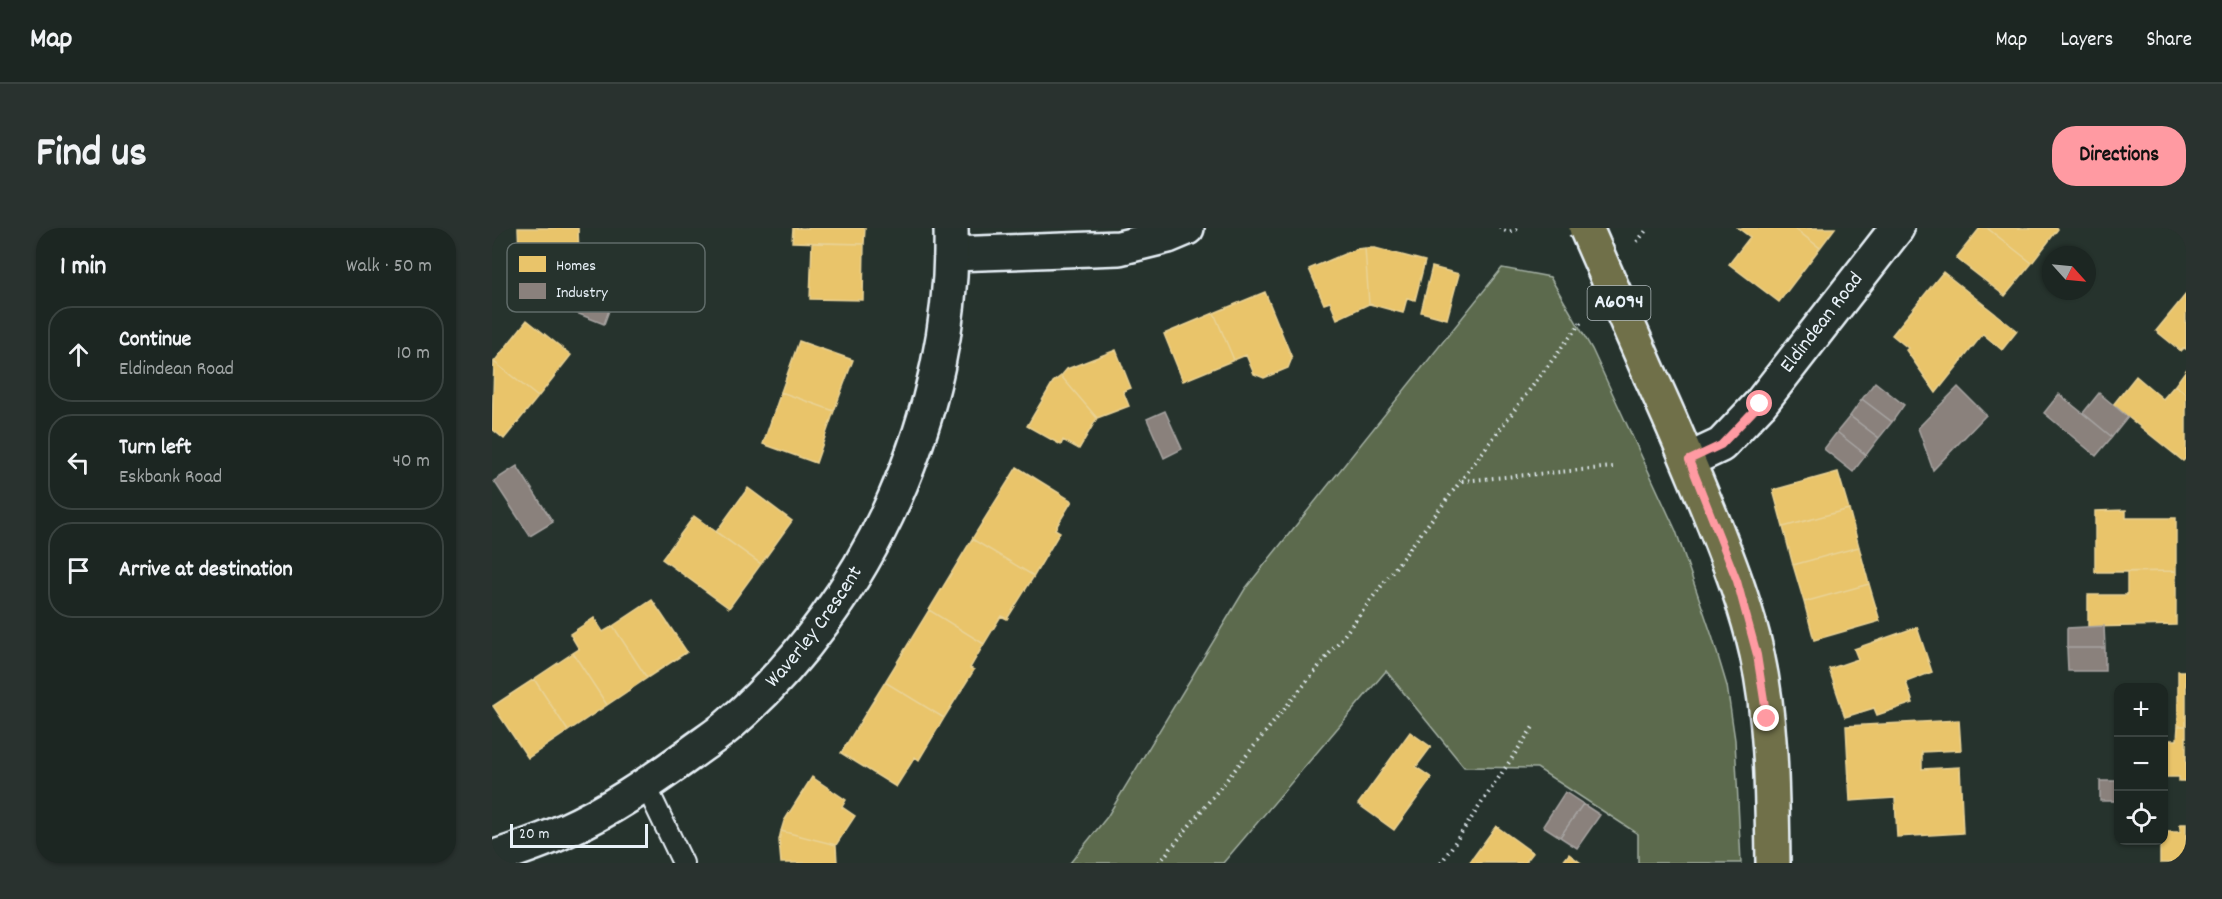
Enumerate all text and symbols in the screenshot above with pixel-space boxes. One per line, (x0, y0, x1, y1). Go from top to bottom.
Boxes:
text: Map (30, 21, 72, 61)
text: Map (1996, 26, 2027, 56)
text: Layers (2060, 26, 2113, 56)
text: Share (2146, 26, 2192, 56)
text: Find us (36, 126, 147, 186)
button: Directions (2052, 126, 2186, 186)
legend (507, 243, 705, 312)
north arrow (2042, 246, 2096, 300)
text: 1 min (60, 249, 106, 286)
text: Walk · 50 m (346, 253, 432, 281)
text: Homes (556, 255, 596, 278)
street label: Eldindean Road (1774, 267, 1872, 380)
text: Industry (556, 282, 608, 305)
road number: A6094 (1588, 286, 1650, 320)
text: Continue (119, 325, 191, 356)
icon: ahead (62, 338, 95, 371)
text: 10 m (396, 340, 430, 368)
text: Eldindean Road (119, 356, 234, 384)
route start (1746, 390, 1772, 416)
text: Turn left (119, 433, 191, 464)
icon: left (62, 446, 95, 479)
text: 40 m (392, 448, 430, 476)
text: Eskbank Road (119, 464, 222, 492)
icon: arrive (62, 554, 95, 587)
text: Arrive at destination (119, 555, 293, 586)
street label: Waverley Crescent (759, 561, 871, 696)
map controls (2114, 683, 2168, 845)
button: + (2114, 683, 2168, 737)
route end (1753, 705, 1779, 731)
button: − (2114, 737, 2168, 791)
button: locate (2114, 791, 2168, 845)
scale bar (510, 821, 648, 848)
text: 20 m (519, 823, 549, 846)

